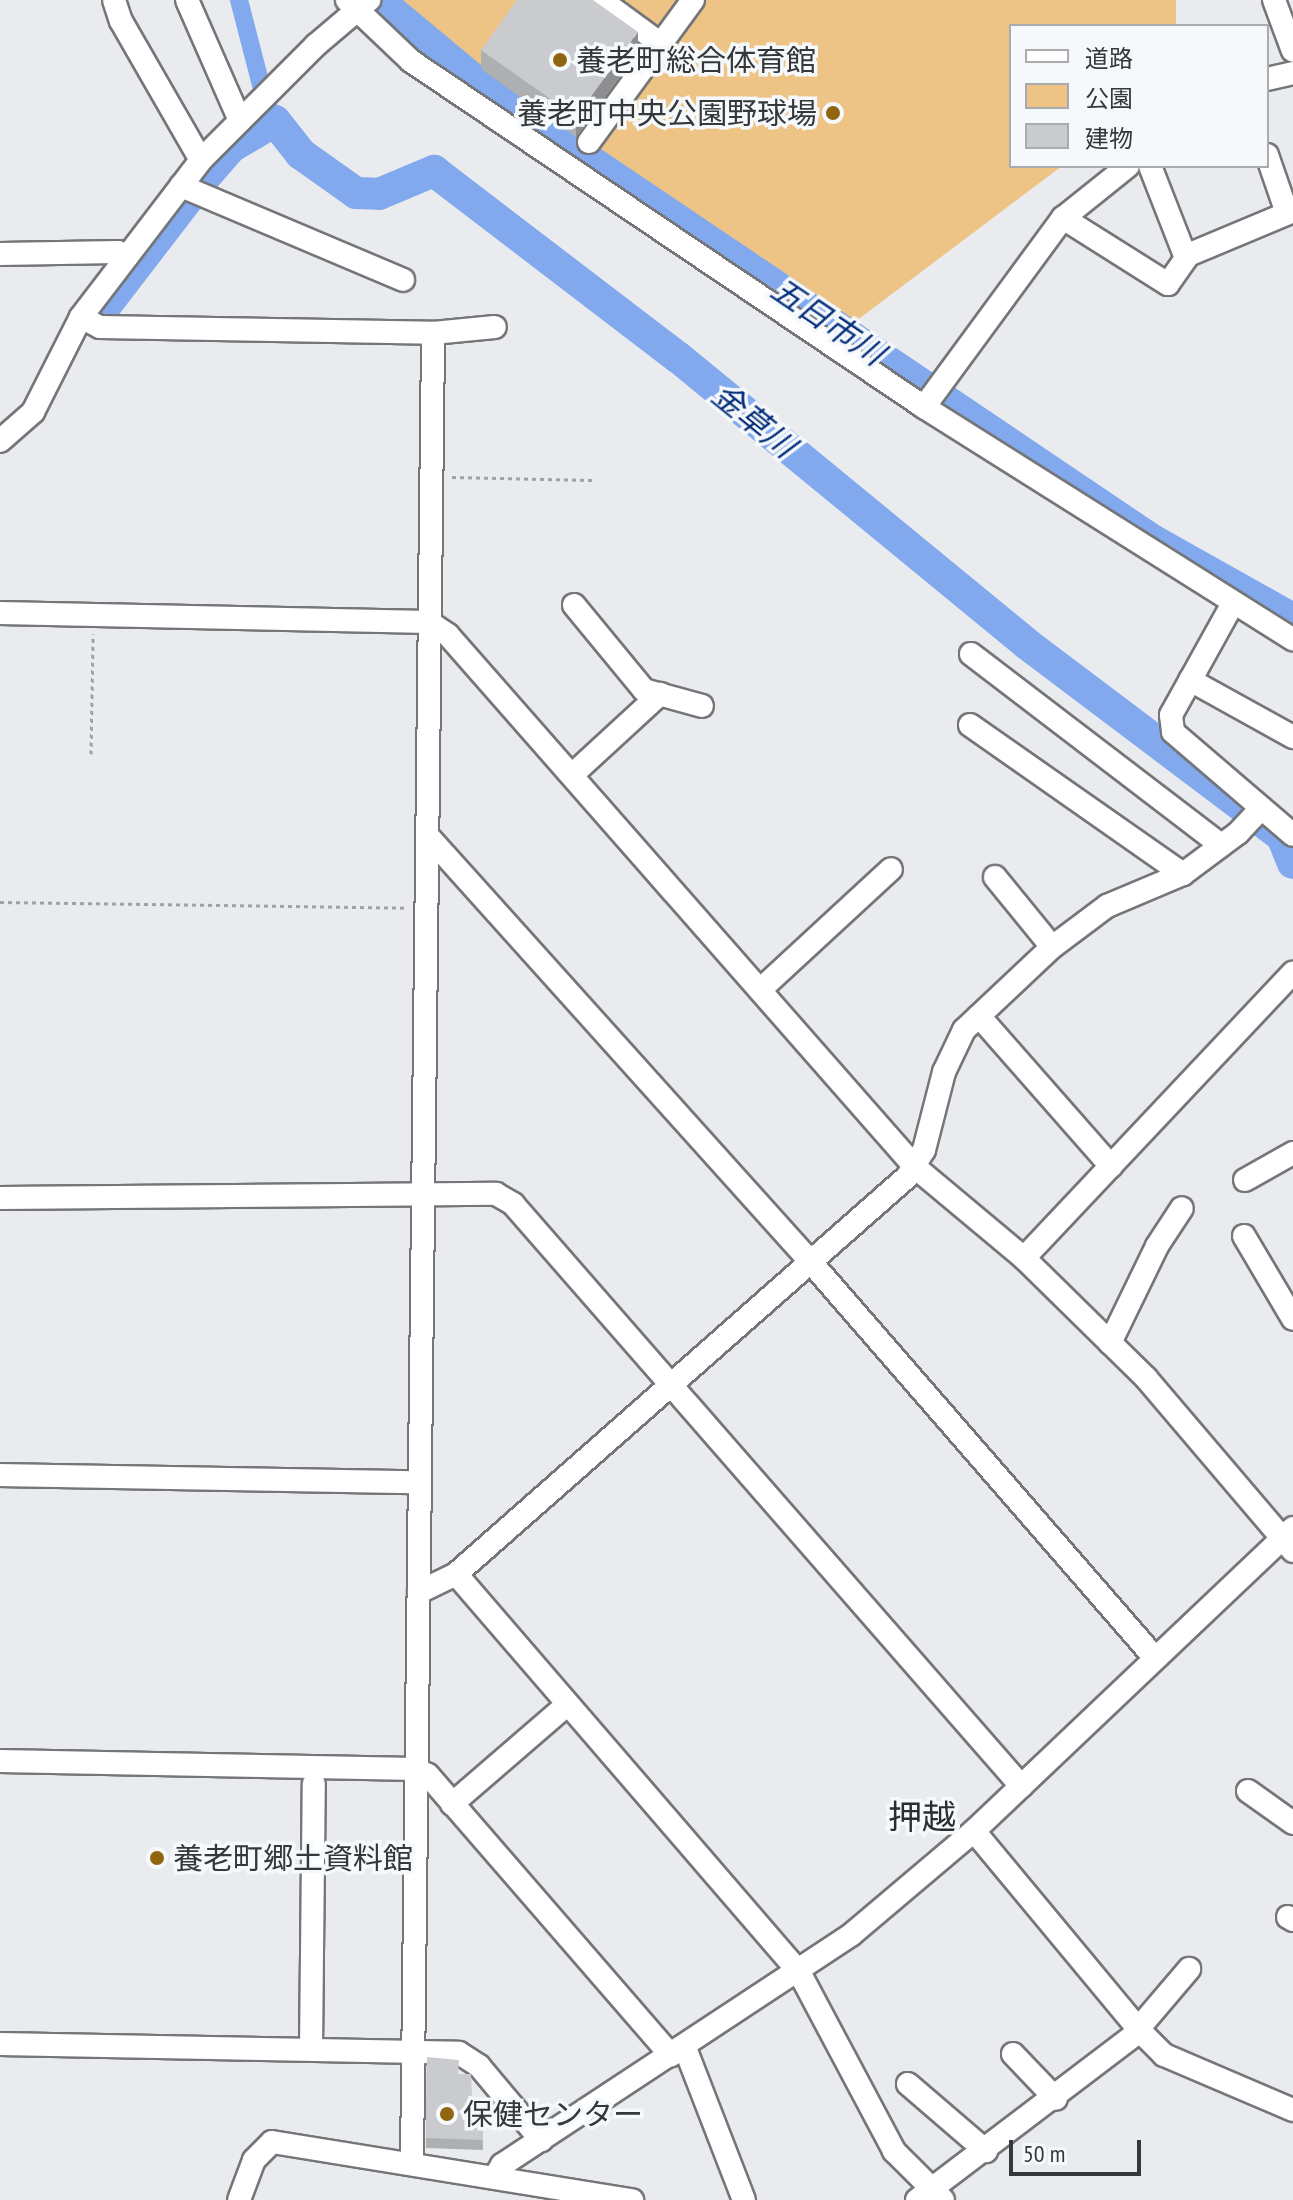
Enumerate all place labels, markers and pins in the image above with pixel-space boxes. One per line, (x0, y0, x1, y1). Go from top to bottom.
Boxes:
place label: 養老町総合体育館 (576, 42, 816, 78)
marker: 養老町総合体育館 (551, 51, 569, 69)
place label: 養老町中央公園野球場 (517, 95, 817, 131)
marker: 養老町中央公園野球場 (824, 104, 842, 122)
place label: 養老町郷土資料館 (173, 1840, 413, 1876)
marker: 養老町郷土資料館 (148, 1849, 166, 1867)
place label: 保健センター (463, 2096, 643, 2132)
marker: 保健センター (438, 2105, 456, 2123)

